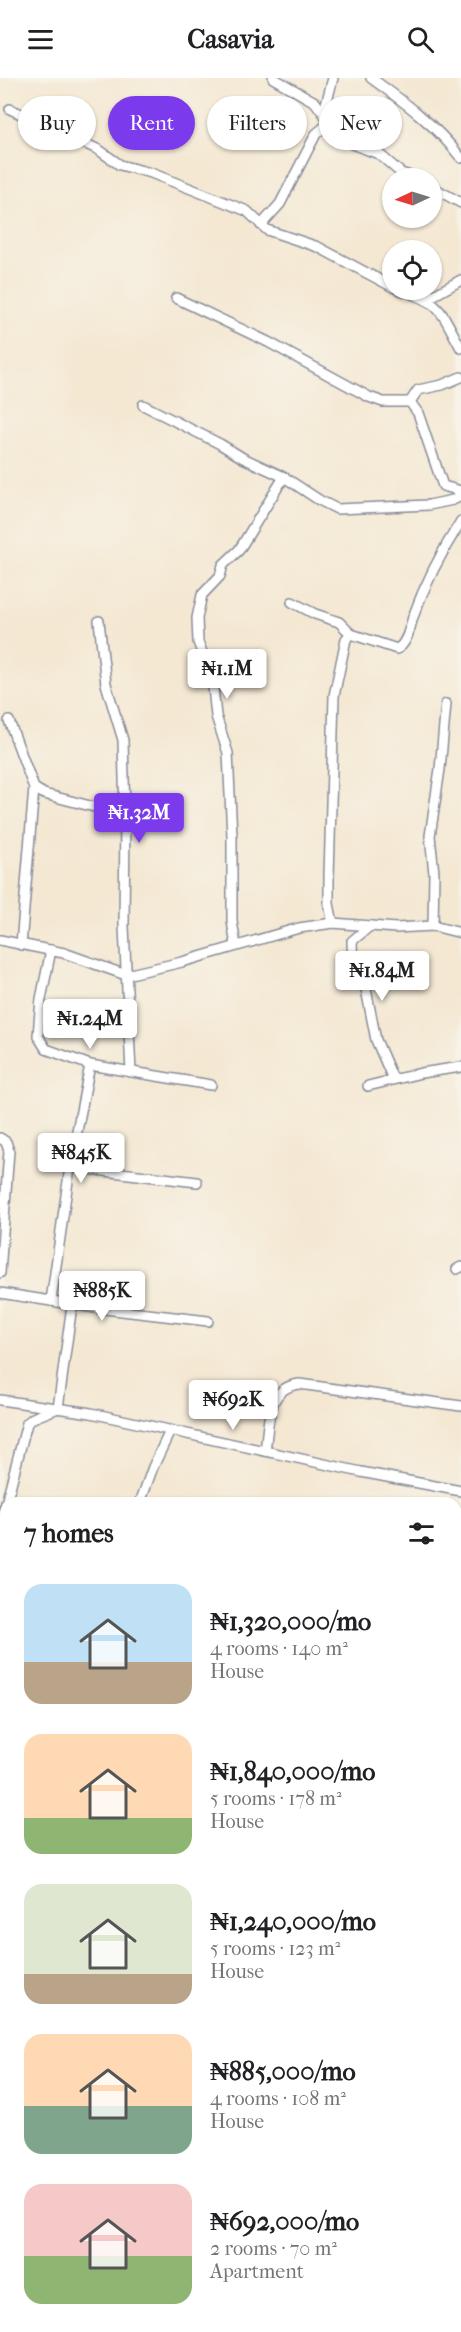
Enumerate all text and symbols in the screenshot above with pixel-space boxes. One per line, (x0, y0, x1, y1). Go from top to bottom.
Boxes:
icon: menu (24, 23, 57, 56)
text: Casavia (187, 23, 274, 55)
icon: search (404, 23, 437, 56)
chip: Buy (18, 96, 96, 150)
chip: Rent (108, 96, 195, 150)
chip: Filters (207, 96, 307, 150)
chip: New (319, 96, 402, 150)
north arrow (382, 168, 442, 228)
map controls (382, 168, 442, 300)
button: locate (382, 240, 442, 300)
pin: ₦1.1M (185, 649, 269, 700)
text: ₦1.1M (202, 657, 252, 680)
pin: ₦1.32M (90, 793, 188, 844)
text: ₦1.32M (108, 801, 170, 824)
pin: ₦1.84M (333, 951, 431, 1002)
text: ₦1.84M (349, 959, 415, 982)
pin: ₦1.24M (41, 999, 139, 1050)
text: ₦1.24M (57, 1007, 123, 1030)
pin: ₦845K (39, 1133, 123, 1184)
text: ₦845K (52, 1141, 110, 1164)
pin: ₦885K (60, 1271, 144, 1322)
text: ₦885K (73, 1279, 131, 1302)
pin: ₦692K (191, 1380, 275, 1431)
text: ₦692K (203, 1388, 263, 1411)
icon: filters (405, 1517, 438, 1550)
text: 7 homes (24, 1518, 114, 1549)
text: ₦1,320,000/mo (210, 1606, 371, 1637)
icon: home (72, 1608, 144, 1680)
text: 4 rooms · 140 m² (210, 1637, 348, 1660)
text: House (210, 1660, 264, 1683)
text: ₦1,840,000/mo (210, 1756, 376, 1787)
icon: home (72, 1758, 144, 1830)
text: 5 rooms · 178 m² (210, 1787, 342, 1810)
text: House (210, 1810, 264, 1833)
text: ₦1,240,000/mo (210, 1906, 376, 1937)
icon: home (72, 1908, 144, 1980)
text: 5 rooms · 123 m² (210, 1937, 340, 1960)
text: House (210, 1960, 264, 1983)
text: ₦885,000/mo (210, 2056, 356, 2087)
icon: home (72, 2058, 144, 2130)
text: 4 rooms · 108 m² (210, 2087, 346, 2110)
text: House (210, 2110, 264, 2133)
text: ₦692,000/mo (210, 2206, 359, 2237)
icon: home (72, 2208, 144, 2280)
text: 2 rooms · 70 m² (210, 2237, 337, 2260)
text: Apartment (210, 2260, 304, 2283)

